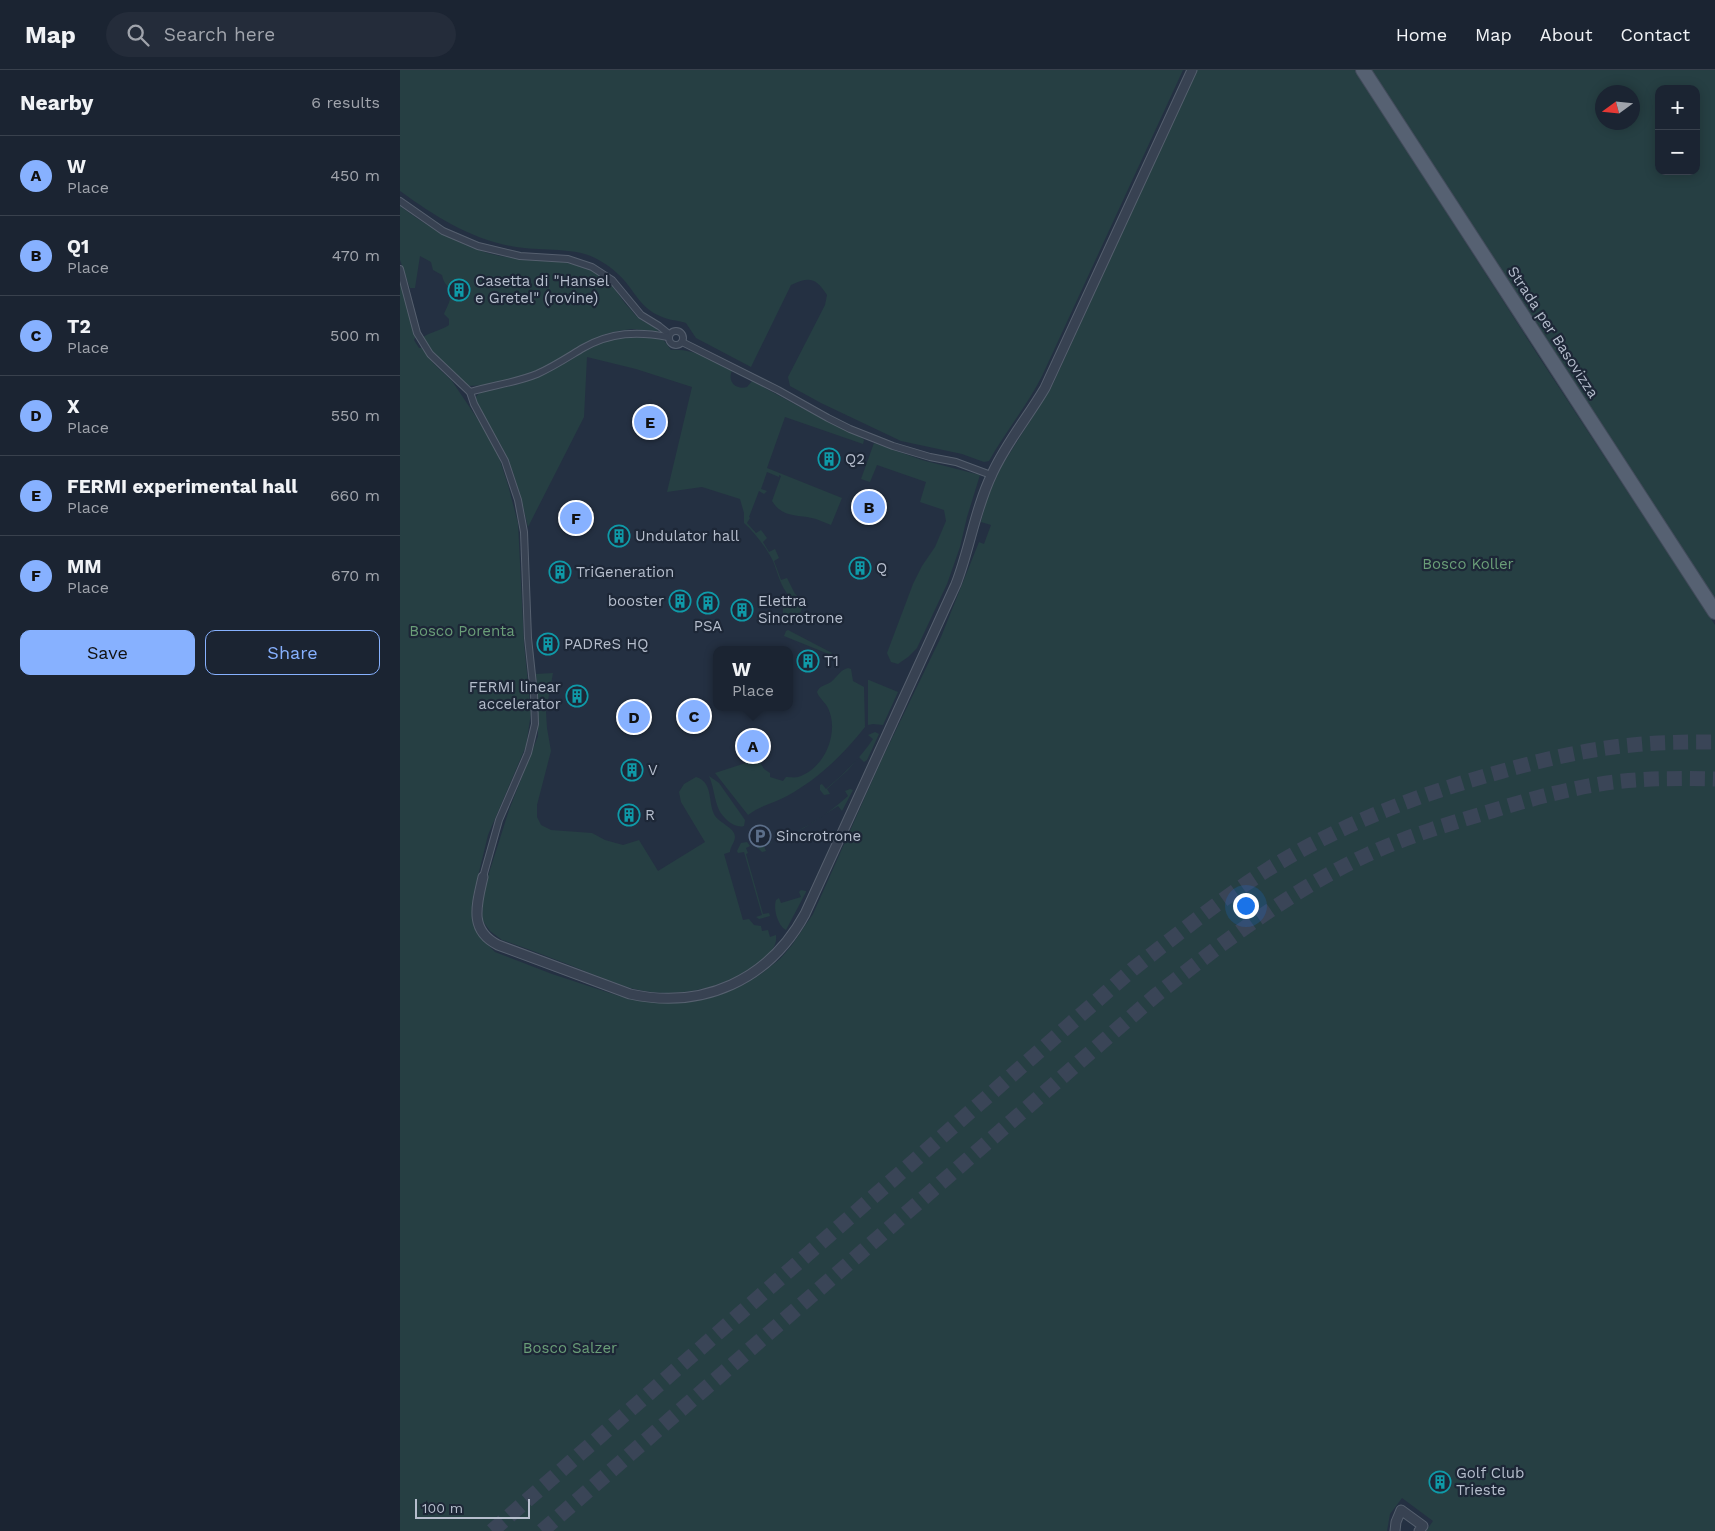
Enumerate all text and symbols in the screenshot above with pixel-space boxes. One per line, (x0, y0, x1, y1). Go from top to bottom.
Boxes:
search box (106, 12, 456, 57)
text: Map (25, 21, 76, 49)
icon: search (124, 21, 152, 49)
text: Search here (164, 23, 275, 46)
text: Home (1396, 24, 1447, 45)
text: Map (1475, 24, 1512, 45)
text: About (1540, 24, 1592, 45)
text: Contact (1620, 24, 1690, 45)
north arrow (1595, 85, 1640, 130)
map controls (1655, 85, 1700, 175)
button: + (1655, 85, 1700, 130)
text: Nearby (20, 90, 93, 115)
text: 6 results (311, 93, 380, 112)
button: − (1655, 130, 1700, 175)
text: W (67, 155, 86, 178)
text: A (31, 166, 41, 185)
text: 450 m (330, 166, 380, 185)
text: Place (67, 178, 109, 197)
text: Q1 (67, 235, 89, 258)
text: B (31, 246, 41, 265)
text: 470 m (332, 246, 380, 265)
text: Place (67, 258, 109, 277)
street label: Strada per Basovizza (1504, 263, 1603, 402)
place label: Casetta di "Hansel e Gretel" (rovine) (475, 272, 610, 307)
building icon: Casetta di "Hansel e Gretel" (rovine) (447, 278, 471, 302)
text: T2 (67, 315, 91, 338)
text: C (31, 326, 41, 345)
text: 500 m (330, 326, 380, 345)
text: Place (67, 338, 109, 357)
text: X (67, 395, 80, 418)
pin: E (634, 403, 666, 441)
text: D (30, 406, 42, 425)
text: 550 m (331, 406, 380, 425)
text: Place (67, 418, 109, 437)
building icon: Q2 (817, 447, 841, 471)
place label: Q2 (845, 450, 865, 468)
text: FERMI experimental hall (67, 475, 297, 498)
text: E (31, 486, 41, 505)
text: 660 m (330, 486, 380, 505)
pin: B (853, 488, 885, 526)
text: Place (67, 498, 109, 517)
pin: F (560, 499, 592, 537)
building icon: Undulator hall (607, 524, 631, 548)
place label: Undulator hall (635, 527, 740, 545)
text: MM (67, 555, 102, 578)
park label: Bosco Koller (1422, 555, 1514, 573)
building icon: Q (848, 556, 872, 580)
place label: Q (876, 559, 887, 577)
building icon: TriGeneration (548, 560, 572, 584)
place label: TriGeneration (576, 563, 674, 581)
text: F (31, 566, 41, 585)
text: 670 m (331, 566, 380, 585)
text: Place (67, 578, 109, 597)
building icon: booster (668, 589, 692, 613)
building icon: PSA (696, 591, 720, 615)
place label: booster (608, 592, 664, 610)
place label: Elettra Sincrotrone (758, 592, 843, 627)
building icon: Elettra Sincrotrone (730, 598, 754, 622)
place label: PSA (694, 617, 722, 635)
park label: Bosco Porenta (409, 622, 515, 640)
button: Save (20, 630, 195, 675)
button: Share (205, 630, 380, 675)
building icon: PADReS HQ (536, 632, 560, 656)
place label: PADReS HQ (564, 635, 648, 653)
popup (713, 646, 793, 711)
building icon: T1 (796, 649, 820, 673)
place label: T1 (824, 652, 839, 670)
text: W (732, 658, 751, 681)
place label: FERMI linear accelerator (469, 678, 561, 713)
text: Place (732, 681, 774, 700)
building icon: FERMI linear accelerator (565, 684, 589, 708)
pin: C (678, 697, 710, 735)
pin: D (618, 698, 650, 736)
pin: A (737, 727, 769, 765)
building icon: V (620, 758, 644, 782)
place label: V (648, 761, 658, 779)
building icon: R (617, 803, 641, 827)
place label: R (645, 806, 655, 824)
parking icon: Sincrotrone (748, 824, 772, 848)
place label: Sincrotrone (776, 827, 861, 845)
your location (1233, 893, 1259, 919)
park label: Bosco Salzer (523, 1339, 617, 1357)
place label: Golf Club Trieste (1456, 1464, 1524, 1499)
building icon: Golf Club Trieste (1428, 1470, 1452, 1494)
scale bar (415, 1496, 530, 1519)
text: 100 m (422, 1500, 463, 1516)

